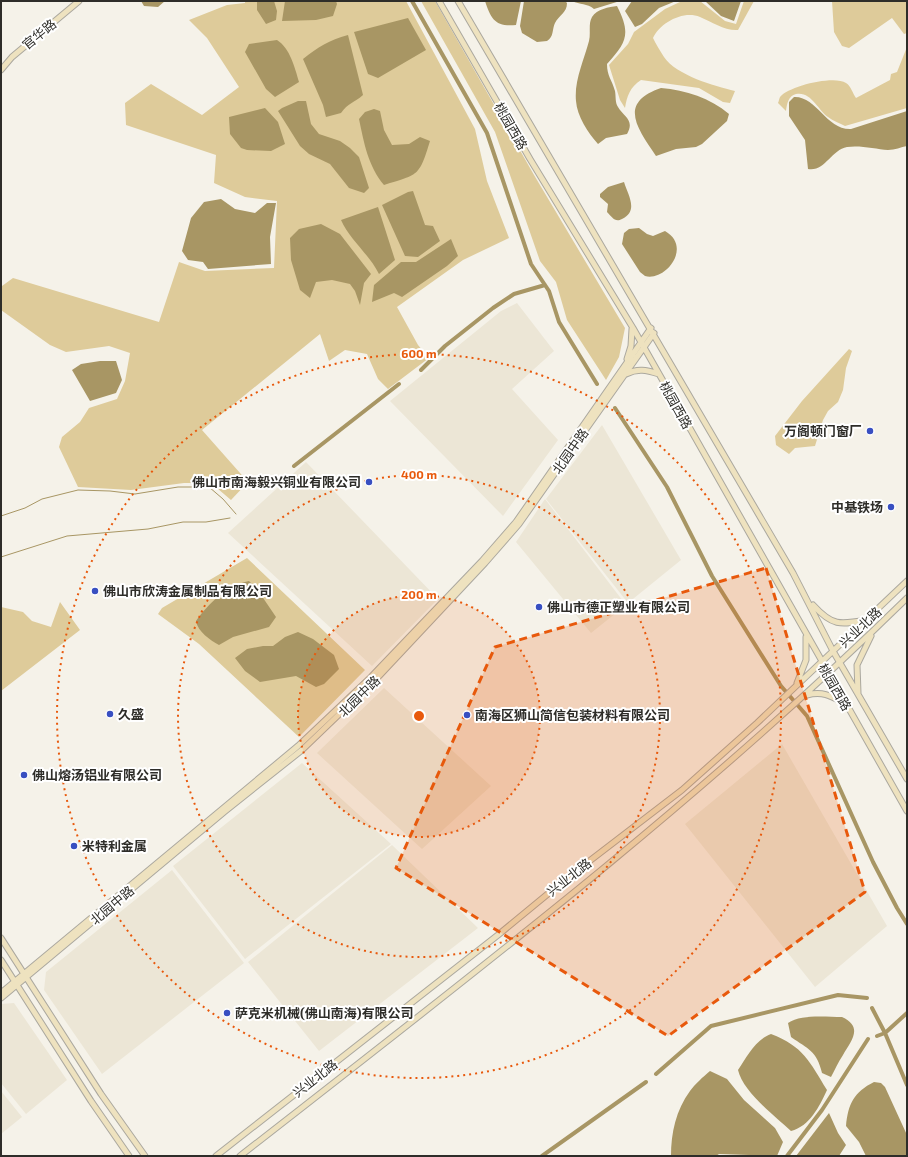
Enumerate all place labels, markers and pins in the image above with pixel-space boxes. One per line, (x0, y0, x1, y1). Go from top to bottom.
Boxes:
place label: 万阁顿门窗厂 (784, 423, 862, 439)
marker: 万阁顿门窗厂 (865, 426, 875, 436)
place label: 佛山市南海毅兴铜业有限公司 (192, 474, 361, 490)
marker: 佛山市南海毅兴铜业有限公司 (364, 477, 374, 487)
place label: 中基铁场 (831, 499, 883, 515)
marker: 中基铁场 (886, 502, 896, 512)
place label: 佛山市欣涛金属制品有限公司 (103, 583, 272, 599)
marker: 佛山市欣涛金属制品有限公司 (90, 586, 100, 596)
place label: 佛山市德正塑业有限公司 (547, 599, 690, 615)
marker: 佛山市德正塑业有限公司 (534, 602, 544, 612)
place label: 久盛 (118, 706, 144, 722)
place label: 南海区狮山简信包装材料有限公司 (475, 707, 670, 723)
marker: 久盛 (105, 709, 115, 719)
centre of rings (412, 709, 426, 723)
marker: 南海区狮山简信包装材料有限公司 (462, 710, 472, 720)
place label: 佛山熔汤铝业有限公司 (32, 767, 162, 783)
marker: 佛山熔汤铝业有限公司 (19, 770, 29, 780)
place label: 米特利金属 (82, 838, 147, 854)
marker: 米特利金属 (69, 841, 79, 851)
place label: 萨克米机械(佛山南海)有限公司 (235, 1005, 414, 1021)
marker: 萨克米机械(佛山南海)有限公司 (222, 1008, 232, 1018)

